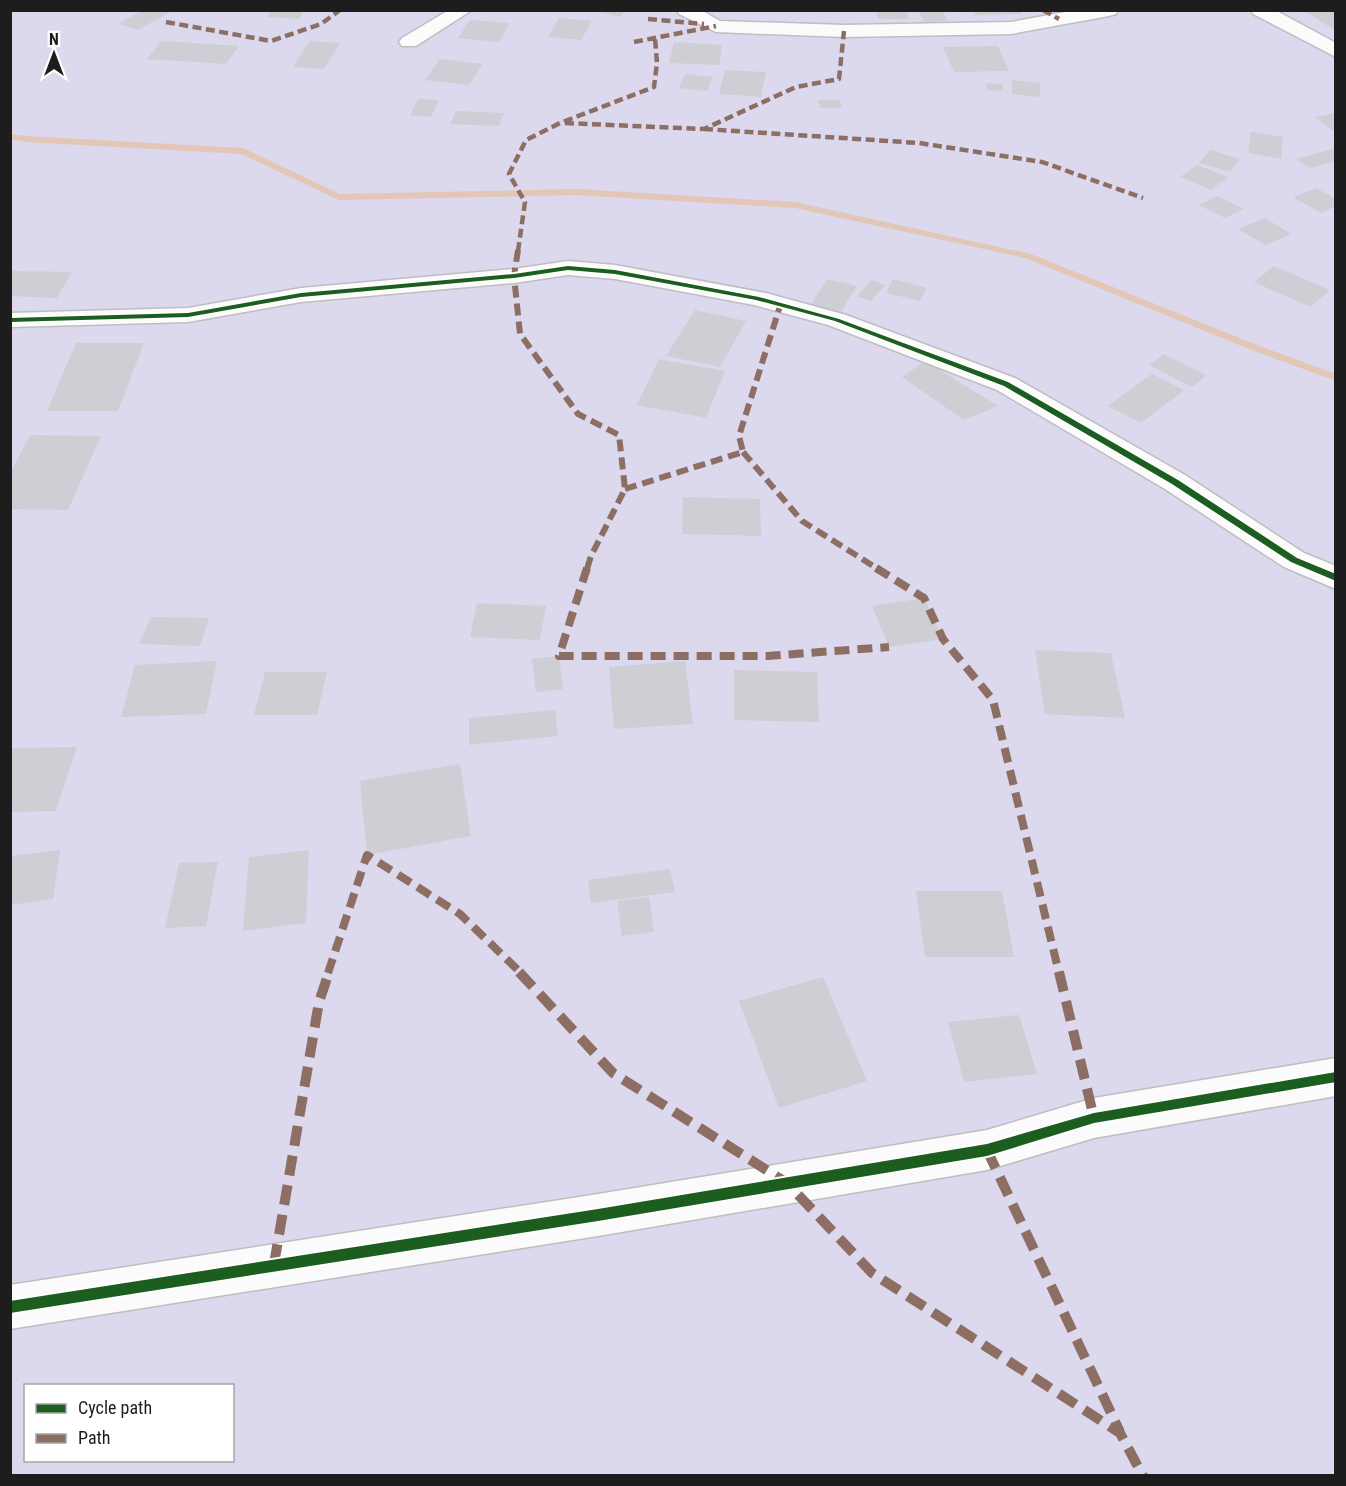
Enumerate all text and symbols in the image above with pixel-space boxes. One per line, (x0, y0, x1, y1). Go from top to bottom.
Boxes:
north arrow (24, 24, 84, 84)
text: N (49, 30, 59, 49)
legend (24, 1384, 234, 1462)
text: Cycle path (78, 1397, 152, 1418)
text: Path (78, 1427, 111, 1448)

